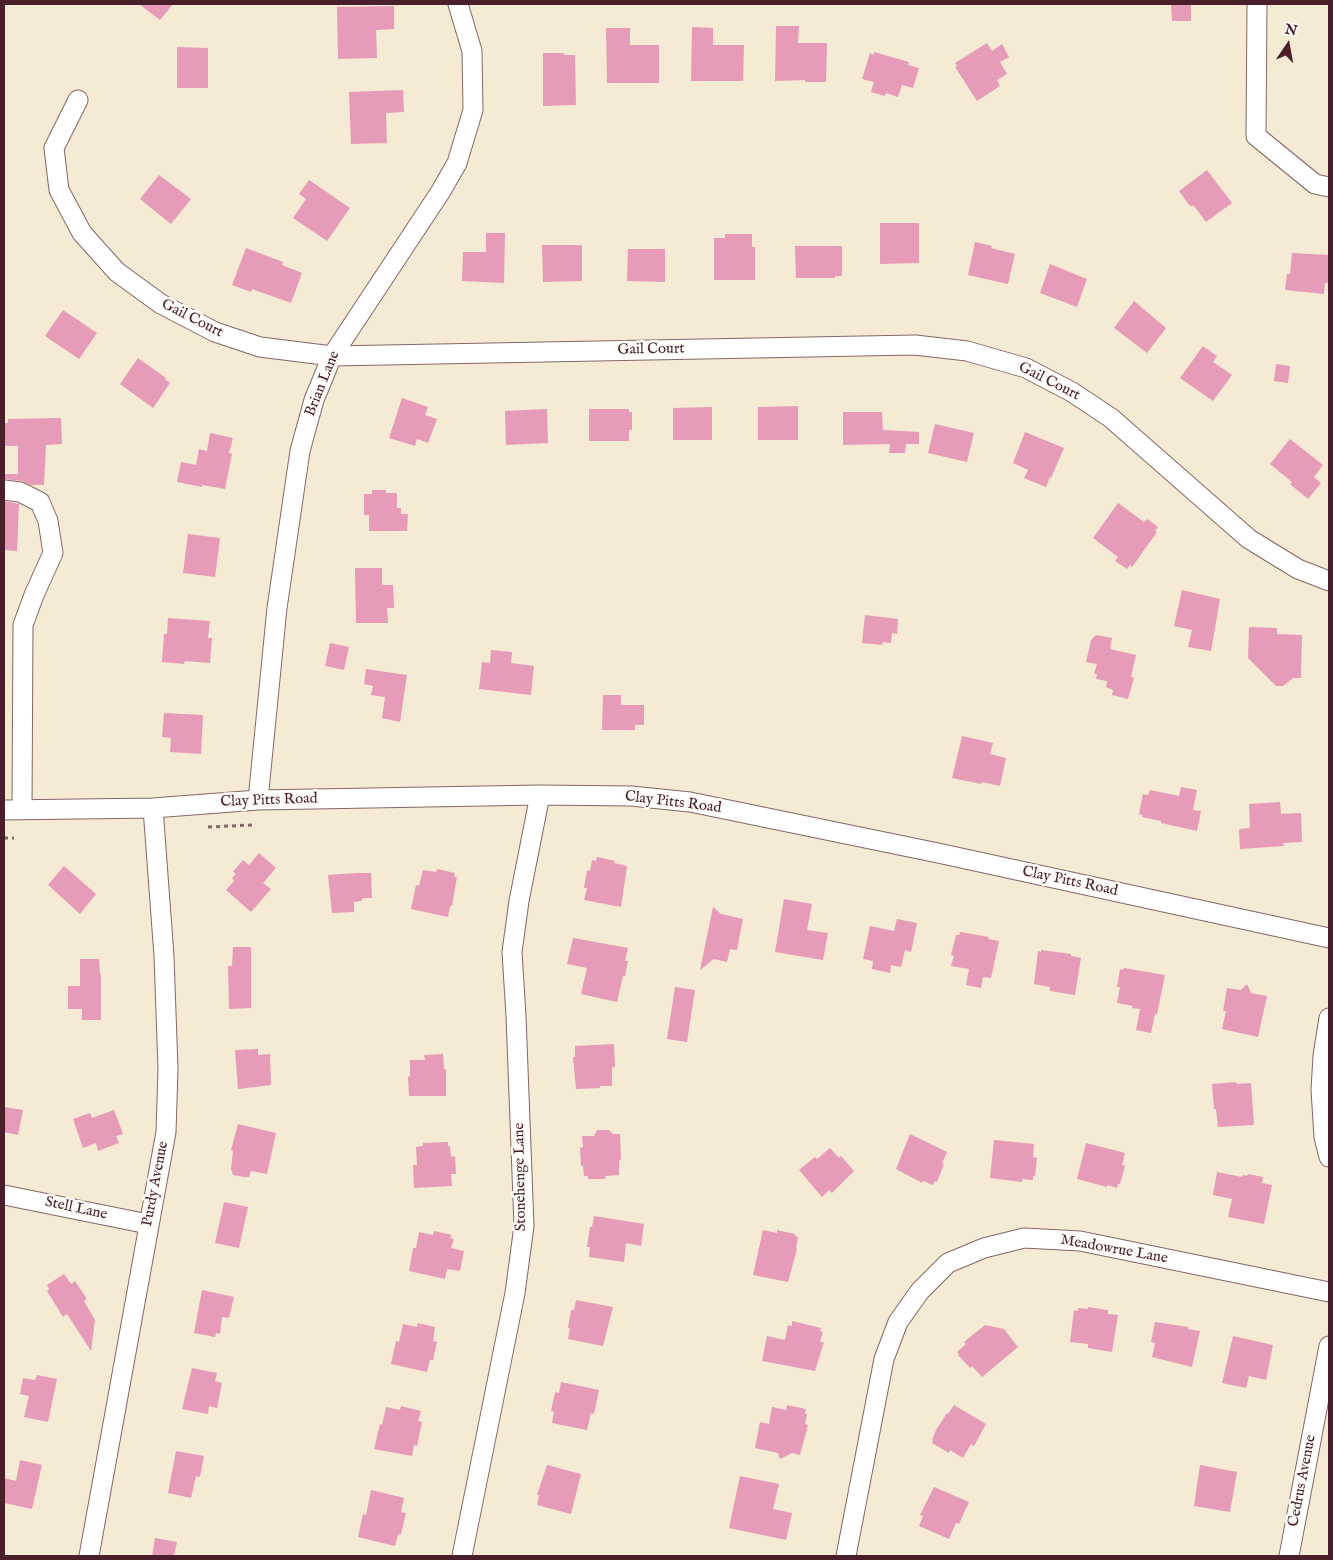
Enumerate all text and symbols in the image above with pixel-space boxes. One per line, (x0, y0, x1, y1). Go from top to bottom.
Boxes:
north arrow (1263, 20, 1313, 70)
text: N (1283, 20, 1299, 40)
street label: Gail Court (158, 296, 226, 342)
street label: Gail Court (617, 340, 685, 360)
street label: Brian Lane (302, 349, 344, 419)
street label: Gail Court (1015, 359, 1083, 405)
street label: Clay Pitts Road (624, 788, 722, 818)
street label: Clay Pitts Road (220, 790, 318, 812)
street label: Clay Pitts Road (1021, 863, 1119, 901)
street label: Stonehenge Lane (511, 1122, 531, 1232)
street label: Purdy Avenue (139, 1140, 173, 1228)
street label: Stell Lane (43, 1194, 109, 1224)
street label: Meadowrue Lane (1059, 1232, 1169, 1268)
street label: Cedrus Avenue (1285, 1434, 1321, 1528)

